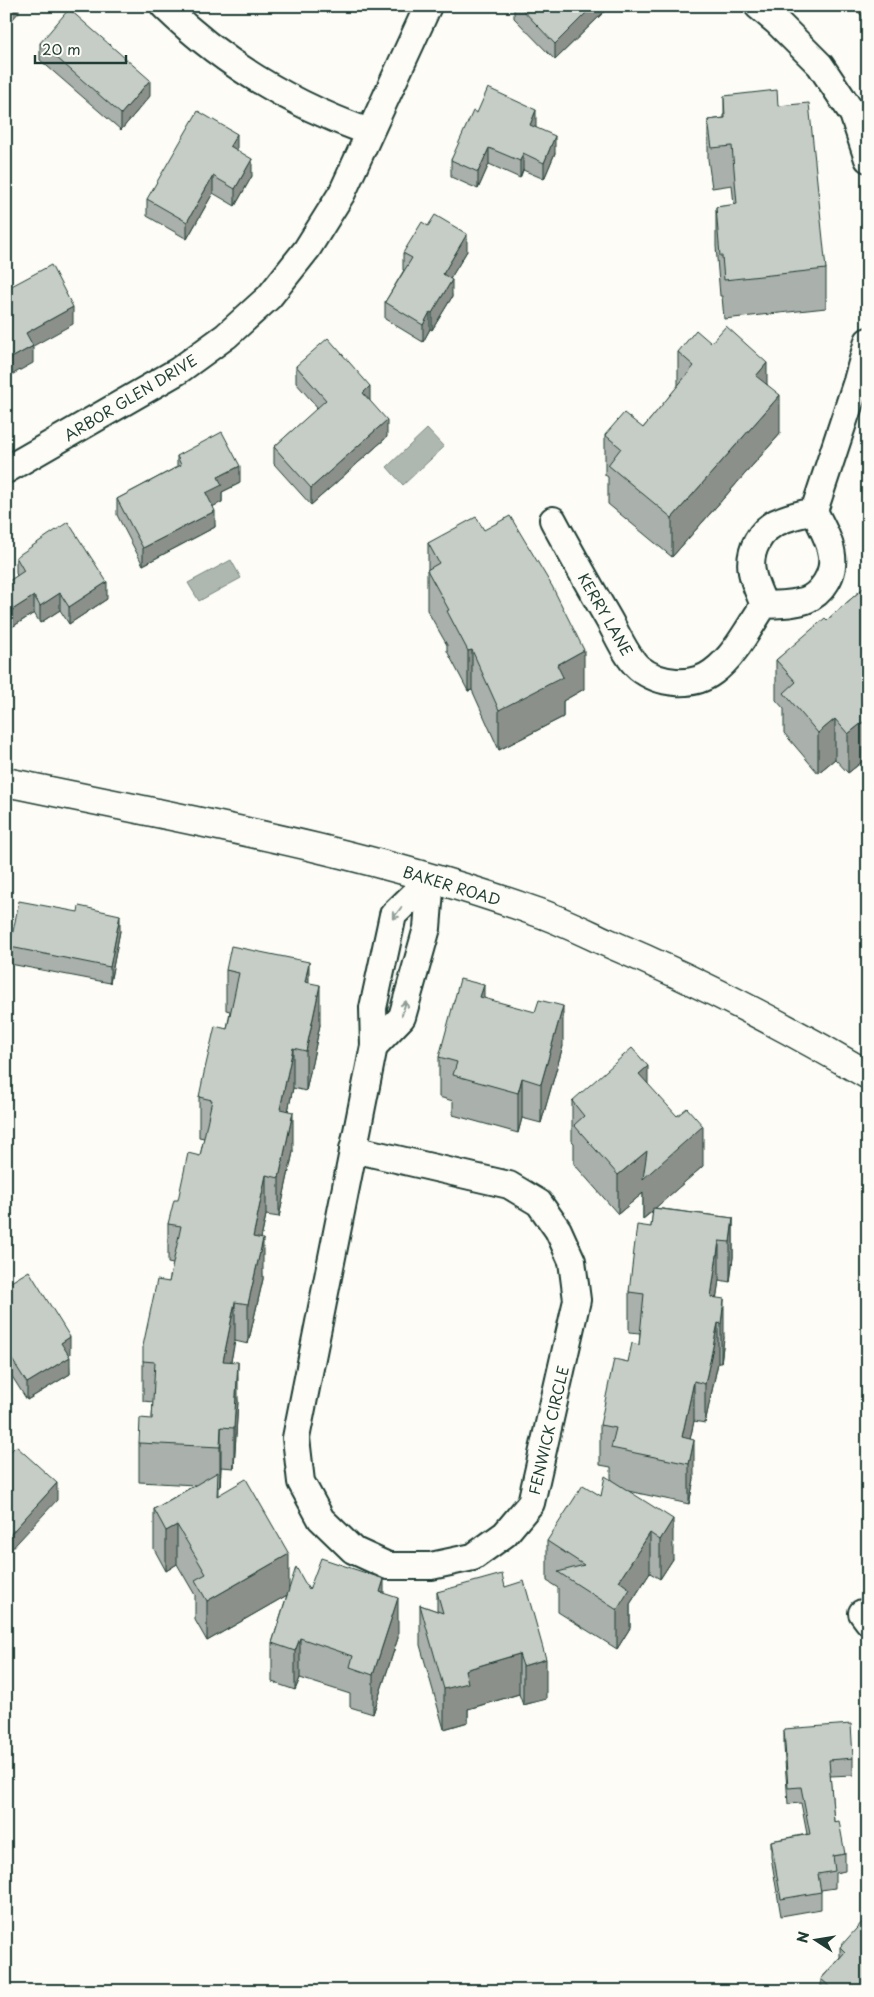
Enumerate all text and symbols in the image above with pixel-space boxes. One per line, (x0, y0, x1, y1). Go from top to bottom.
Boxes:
scale bar (35, 32, 126, 64)
text: 20 m (42, 37, 81, 60)
street label: ARBOR GLEN DRIVE (59, 348, 201, 446)
street label: KERRY LANE (573, 568, 639, 660)
street label: BAKER ROAD (400, 859, 504, 911)
one-way arrow (392, 906, 402, 920)
one-way arrow (400, 1001, 410, 1017)
street label: FENWICK CIRCLE (522, 1363, 574, 1497)
north arrow (792, 1914, 842, 1964)
text: N (791, 1930, 814, 1945)

